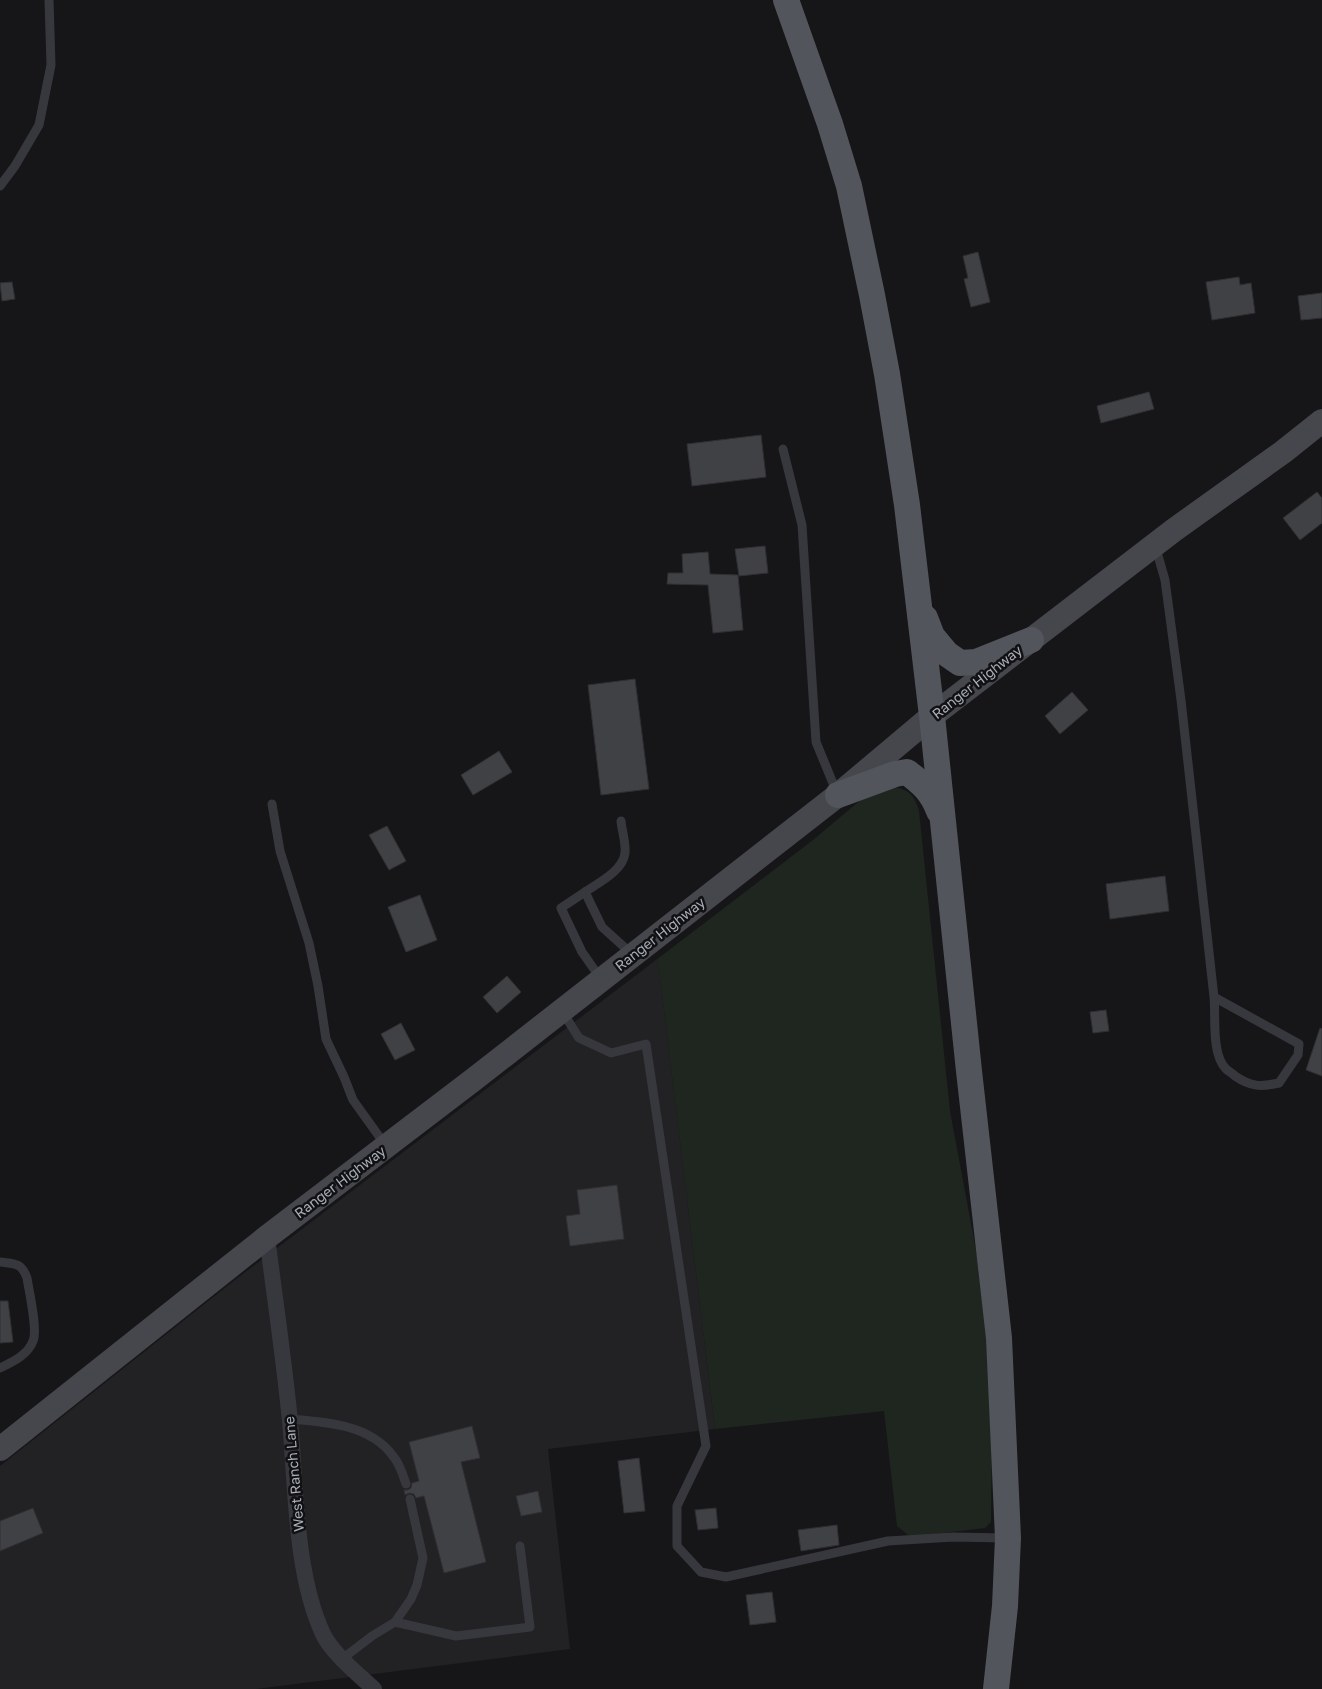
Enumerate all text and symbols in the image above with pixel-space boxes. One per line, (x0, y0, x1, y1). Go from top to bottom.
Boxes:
street label: Ranger Highway (928, 641, 1025, 722)
street label: Ranger Highway (611, 893, 708, 974)
street label: Ranger Highway (291, 1142, 389, 1221)
street label: West Ranch Lane (280, 1416, 307, 1533)

